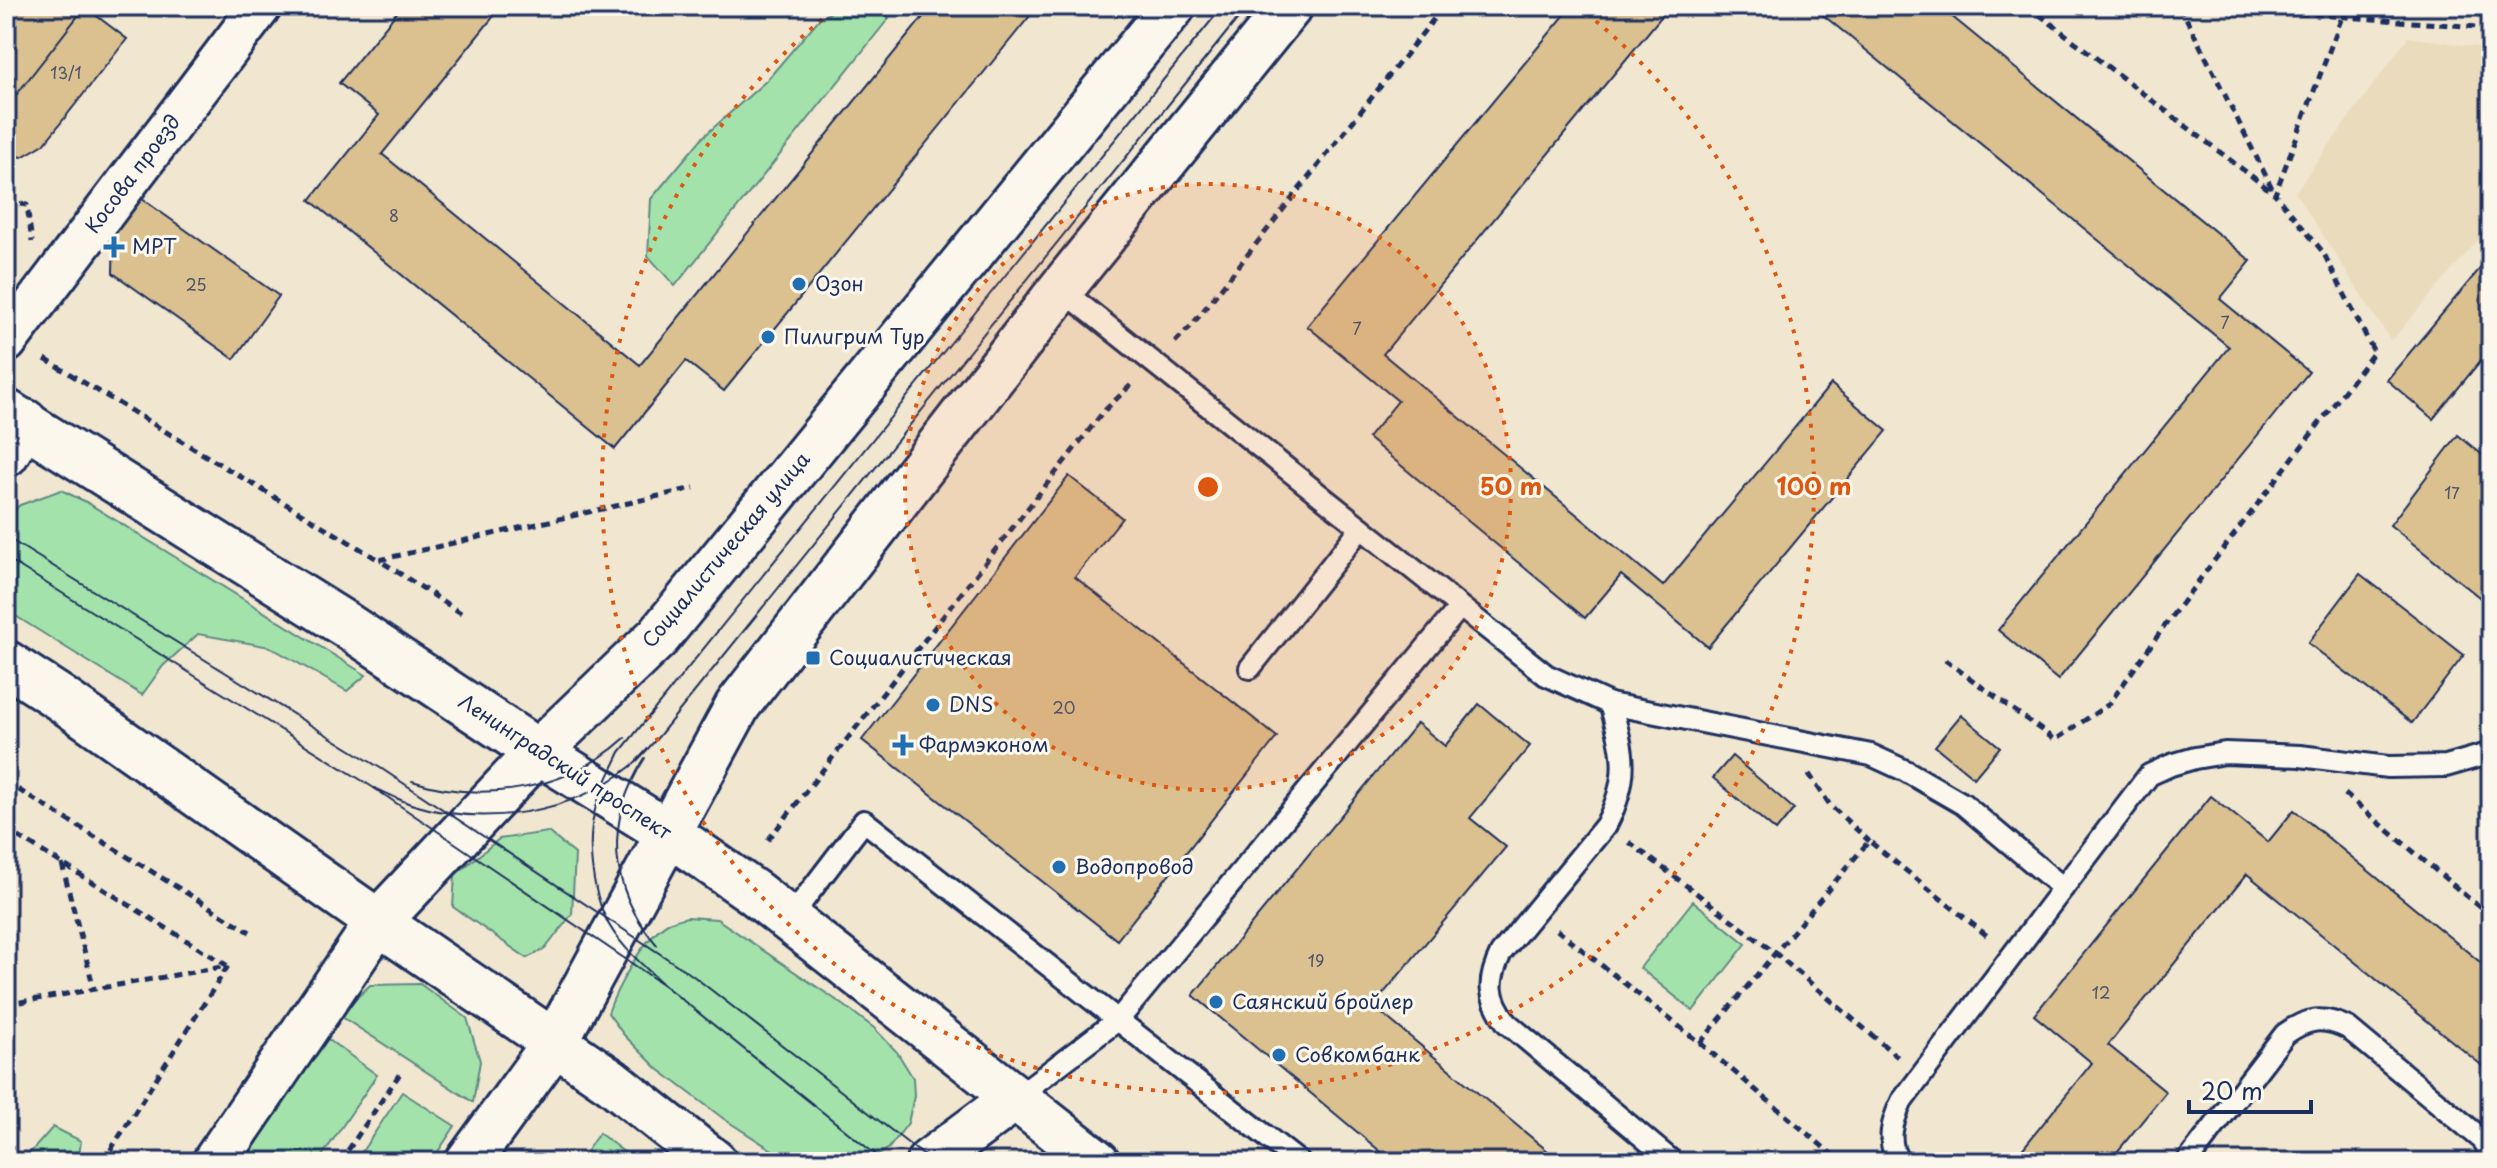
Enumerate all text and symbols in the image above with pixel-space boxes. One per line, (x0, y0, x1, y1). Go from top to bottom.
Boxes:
house number: 13/1 (50, 60, 82, 84)
street label: Косова проезд (77, 108, 187, 239)
house number: 8 (389, 203, 399, 227)
place label: МРТ (132, 231, 177, 261)
marker: МРТ (103, 236, 125, 258)
place label: Озон (815, 268, 864, 298)
house number: 25 (185, 272, 207, 296)
marker: Озон (790, 275, 808, 293)
house number: 7 (2220, 310, 2230, 334)
house number: 7 (1352, 316, 1362, 340)
place label: Пилигрим Тур (784, 321, 925, 351)
marker: Пилигрим Тур (759, 328, 777, 346)
street label: Социалистическая улица (634, 444, 817, 654)
text: 50 m (1480, 467, 1542, 503)
text: 100 m (1777, 467, 1851, 503)
centre of rings (1194, 473, 1222, 501)
house number: 17 (2444, 480, 2460, 504)
place label: Социалистическая (829, 642, 1012, 672)
marker: Социалистическая (804, 649, 822, 667)
street label: Ленинградский проспект (453, 686, 678, 847)
place label: DNS (949, 689, 993, 719)
house number: 20 (1053, 695, 1075, 719)
marker: DNS (924, 696, 942, 714)
place label: Фармэконом (919, 729, 1049, 759)
marker: Фармэконом (894, 736, 912, 754)
place label: Водопровод (1075, 851, 1194, 881)
marker: Водопровод (1050, 858, 1068, 876)
house number: 19 (1308, 948, 1324, 972)
house number: 12 (2092, 980, 2110, 1004)
place label: Саянский бройлер (1232, 986, 1414, 1016)
marker: Саянский бройлер (1207, 993, 1225, 1011)
place label: Совкомбанк (1295, 1039, 1420, 1069)
marker: Совкомбанк (1270, 1046, 1288, 1064)
scale bar (2189, 1064, 2311, 1114)
text: 20 m (2201, 1072, 2263, 1108)

